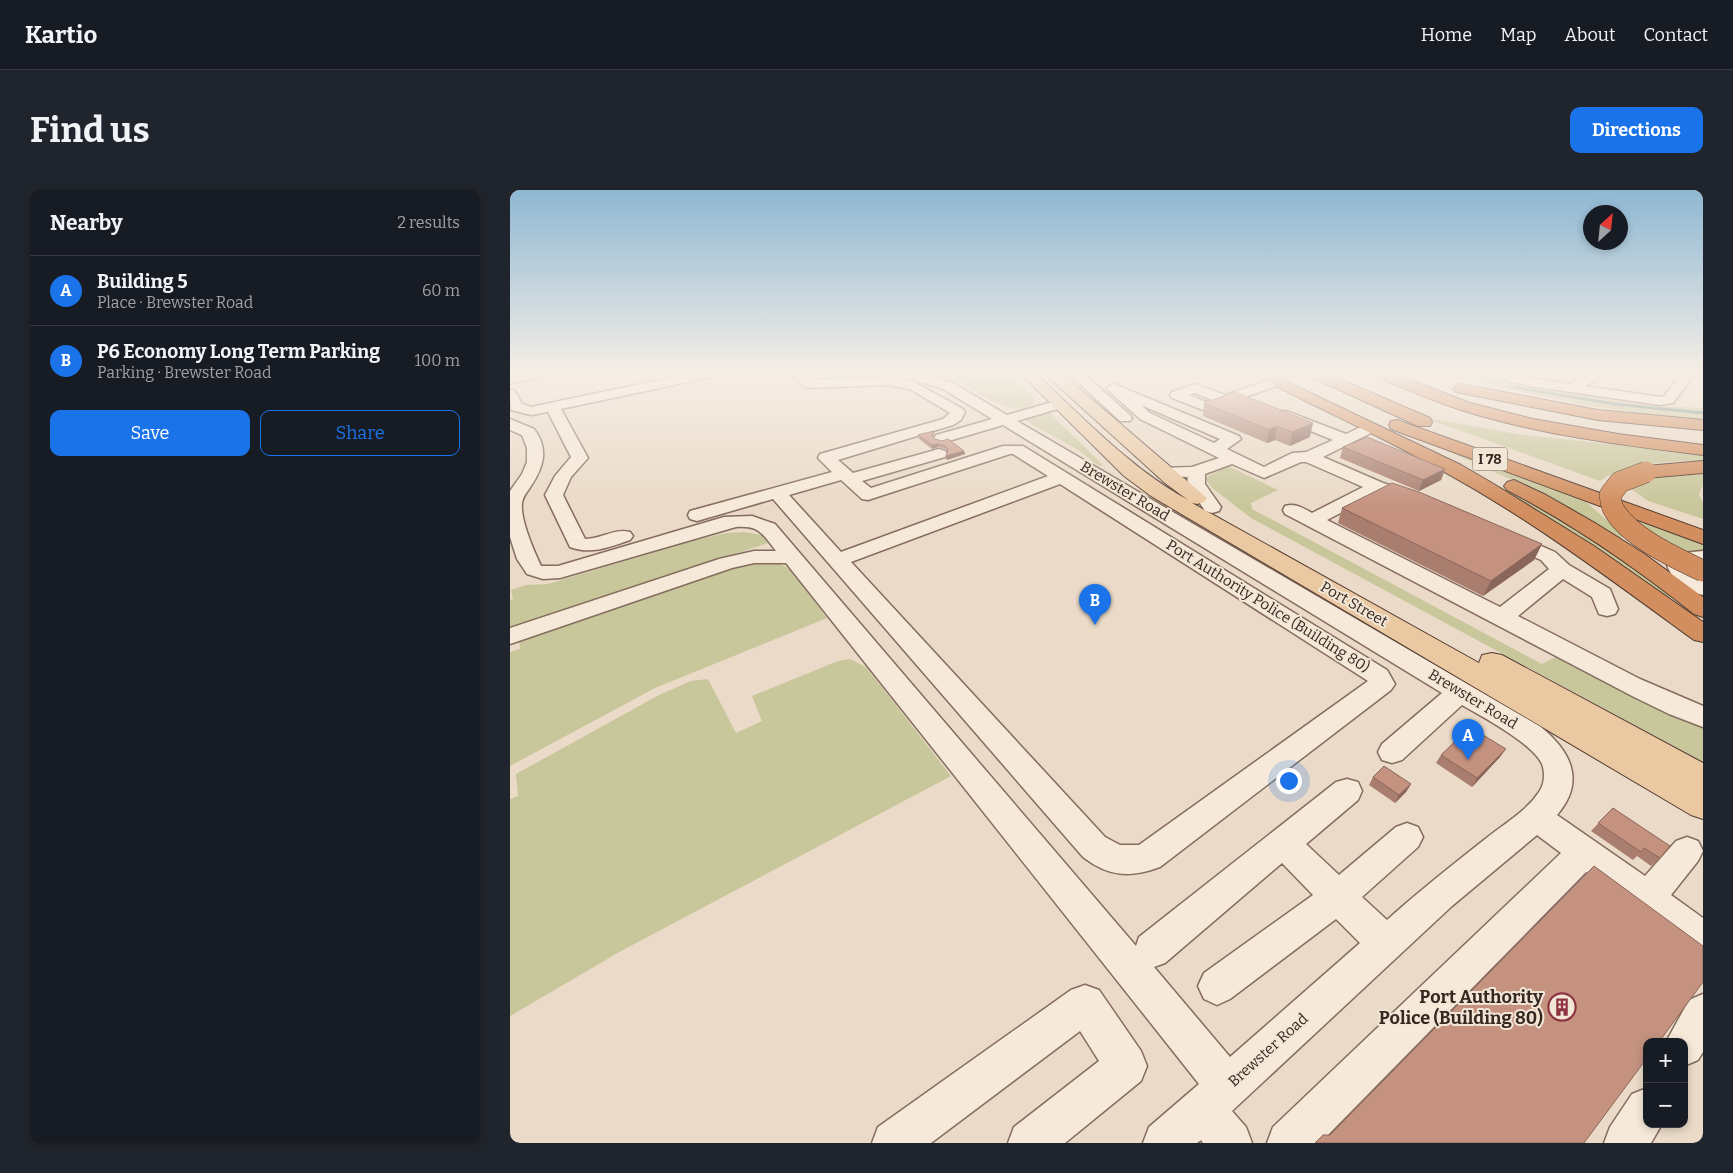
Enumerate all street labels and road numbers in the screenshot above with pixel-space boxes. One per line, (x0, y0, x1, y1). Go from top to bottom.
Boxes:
road number: I 78 (1472, 448, 1508, 470)
street label: Brewster Road (1077, 457, 1173, 525)
street label: Port Authority Police (Building 80) (1163, 536, 1373, 676)
street label: Port Street (1317, 578, 1391, 631)
street label: Brewster Road (1425, 665, 1521, 733)
street label: Brewster Road (1225, 1010, 1312, 1090)

